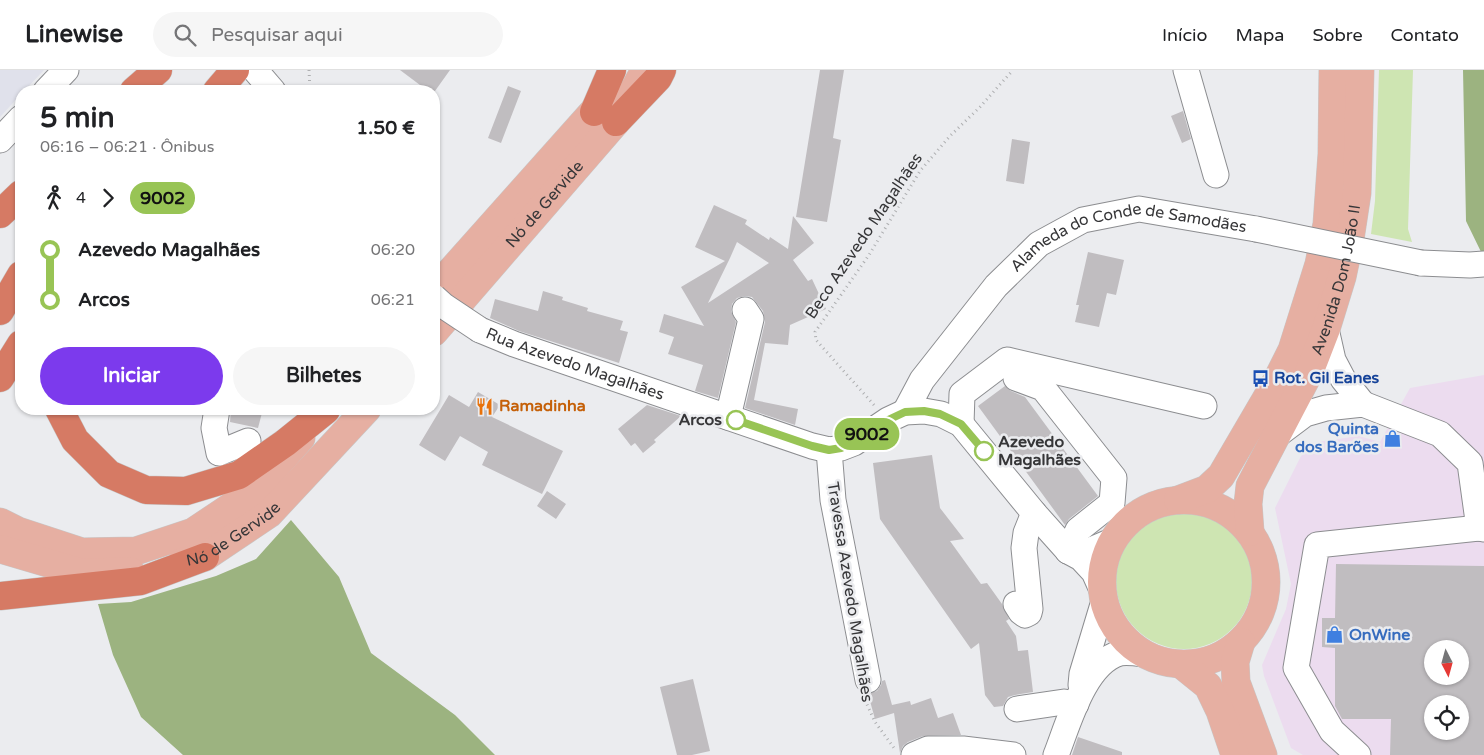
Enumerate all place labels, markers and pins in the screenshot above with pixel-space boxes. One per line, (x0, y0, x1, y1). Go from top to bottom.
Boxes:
bus stop icon: Rot. Gil Eanes (1250, 368, 1270, 388)
place label: Rot. Gil Eanes (1274, 368, 1380, 388)
restaurant icon: Ramadinha (475, 396, 495, 416)
place label: Ramadinha (499, 396, 586, 416)
place label: Arcos (678, 410, 722, 430)
marker: Arcos (726, 410, 746, 430)
place label: Quinta dos Barões (1295, 419, 1379, 457)
shop icon: Quinta dos Barões (1383, 428, 1403, 448)
place label: Azevedo Magalhães (998, 432, 1081, 470)
marker: Azevedo Magalhães (974, 441, 994, 461)
shop icon: OnWine (1325, 625, 1345, 645)
place label: OnWine (1349, 625, 1410, 645)

